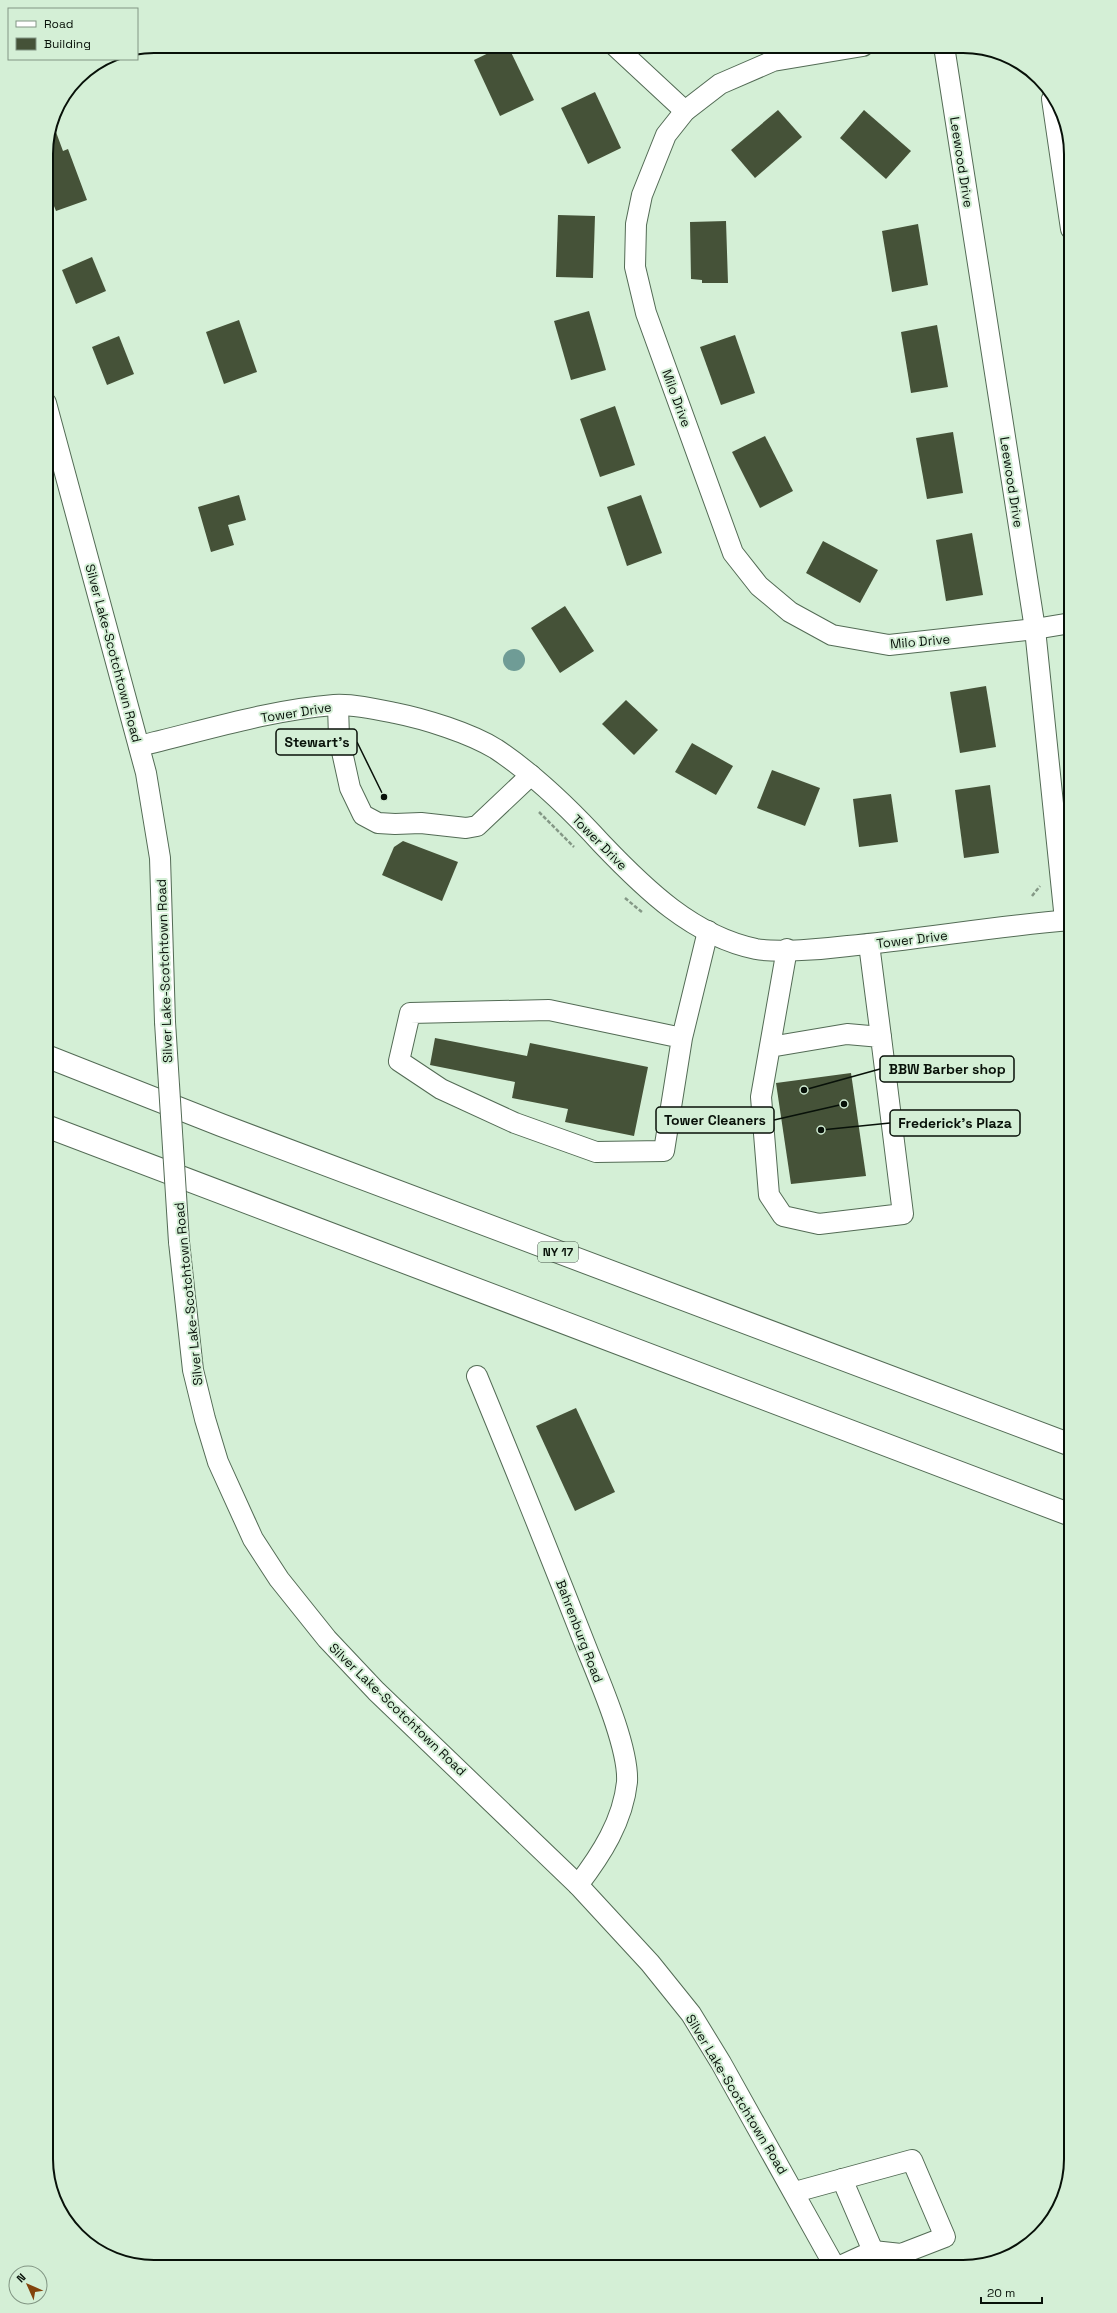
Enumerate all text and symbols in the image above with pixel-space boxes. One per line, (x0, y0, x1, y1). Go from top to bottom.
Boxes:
legend (8, 8, 138, 60)
text: Road (44, 16, 73, 32)
text: Building (44, 36, 91, 52)
street label: Leewood Drive (946, 116, 977, 209)
street label: Milo Drive (658, 367, 695, 429)
street label: Leewood Drive (996, 436, 1027, 529)
street label: Silver Lake-Scotchtown Road (81, 562, 146, 744)
street label: Milo Drive (889, 630, 951, 653)
street label: Tower Drive (259, 698, 333, 726)
callout: Stewart's (276, 729, 357, 755)
text: Stewart's (284, 733, 350, 751)
street label: Tower Drive (568, 811, 631, 874)
street label: Silver Lake-Scotchtown Road (153, 879, 176, 1063)
street label: Tower Drive (875, 927, 949, 952)
callout: BBW Barber shop (880, 1056, 1014, 1082)
text: BBW Barber shop (888, 1060, 1006, 1078)
callout: Tower Cleaners (656, 1107, 774, 1133)
callout: Frederick's Plaza (890, 1110, 1020, 1136)
text: Tower Cleaners (664, 1111, 766, 1129)
text: Frederick's Plaza (898, 1114, 1012, 1132)
street label: Silver Lake-Scotchtown Road (170, 1202, 207, 1386)
road number: NY 17 (538, 1242, 578, 1262)
street label: Bahrenburg Road (552, 1577, 607, 1685)
street label: Silver Lake-Scotchtown Road (326, 1639, 470, 1779)
street label: Silver Lake-Scotchtown Road (682, 2011, 791, 2177)
north arrow (8, 2265, 48, 2305)
text: N (13, 2270, 28, 2285)
scale bar (981, 2279, 1042, 2305)
text: 20 m (987, 2285, 1015, 2301)

